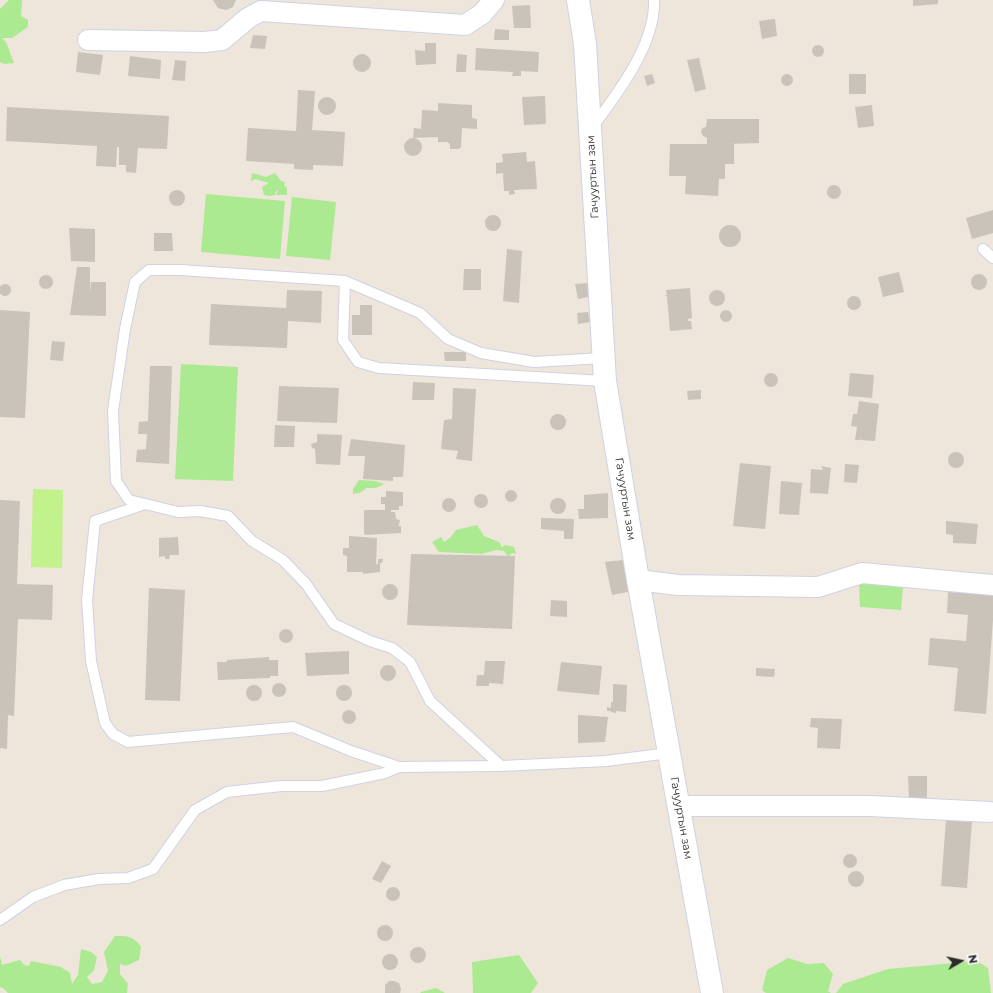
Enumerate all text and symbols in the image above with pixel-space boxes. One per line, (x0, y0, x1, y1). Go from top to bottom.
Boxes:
street label: Гачууртын зам (584, 135, 602, 219)
street label: Гачууртын зам (612, 457, 638, 541)
street label: Гачууртын зам (667, 776, 695, 860)
north arrow (941, 941, 981, 981)
text: N (965, 954, 980, 965)

